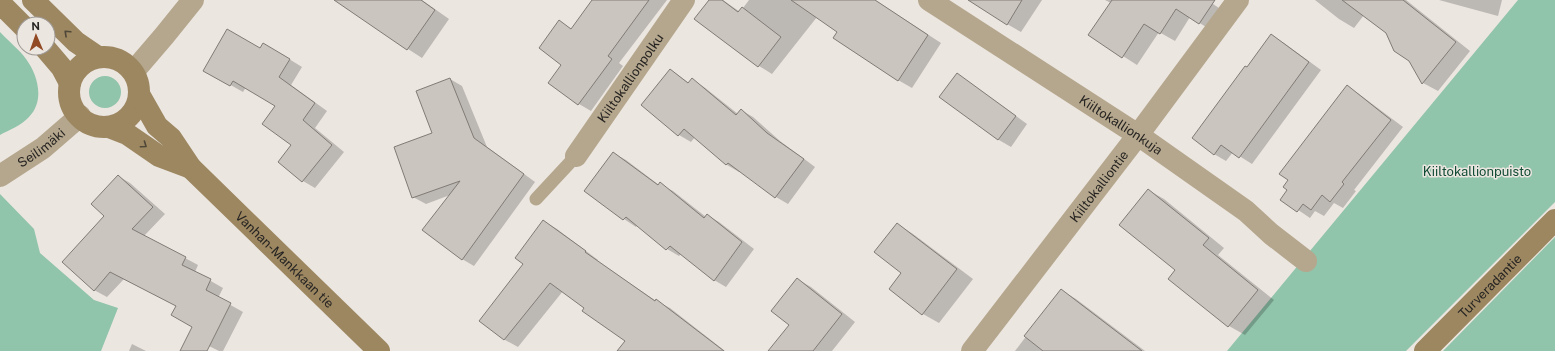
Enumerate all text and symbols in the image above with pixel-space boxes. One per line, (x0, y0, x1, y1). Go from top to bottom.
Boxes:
north arrow (16, 16, 56, 56)
text: N (31, 20, 40, 32)
one-way arrow (64, 30, 72, 38)
street label: Kiiltokallionpolku (594, 31, 667, 126)
street label: Kiiltokallionkuja (1076, 92, 1165, 158)
street label: Seilimäki (15, 125, 68, 171)
one-way arrow (139, 140, 146, 147)
street label: Kiiltokalliontie (1067, 147, 1131, 225)
park label: Kiiltokallionpuisto (1423, 164, 1531, 179)
street label: Vanhan-Mankkaan tie (232, 209, 337, 311)
street label: Turveradantie (1455, 251, 1525, 321)

